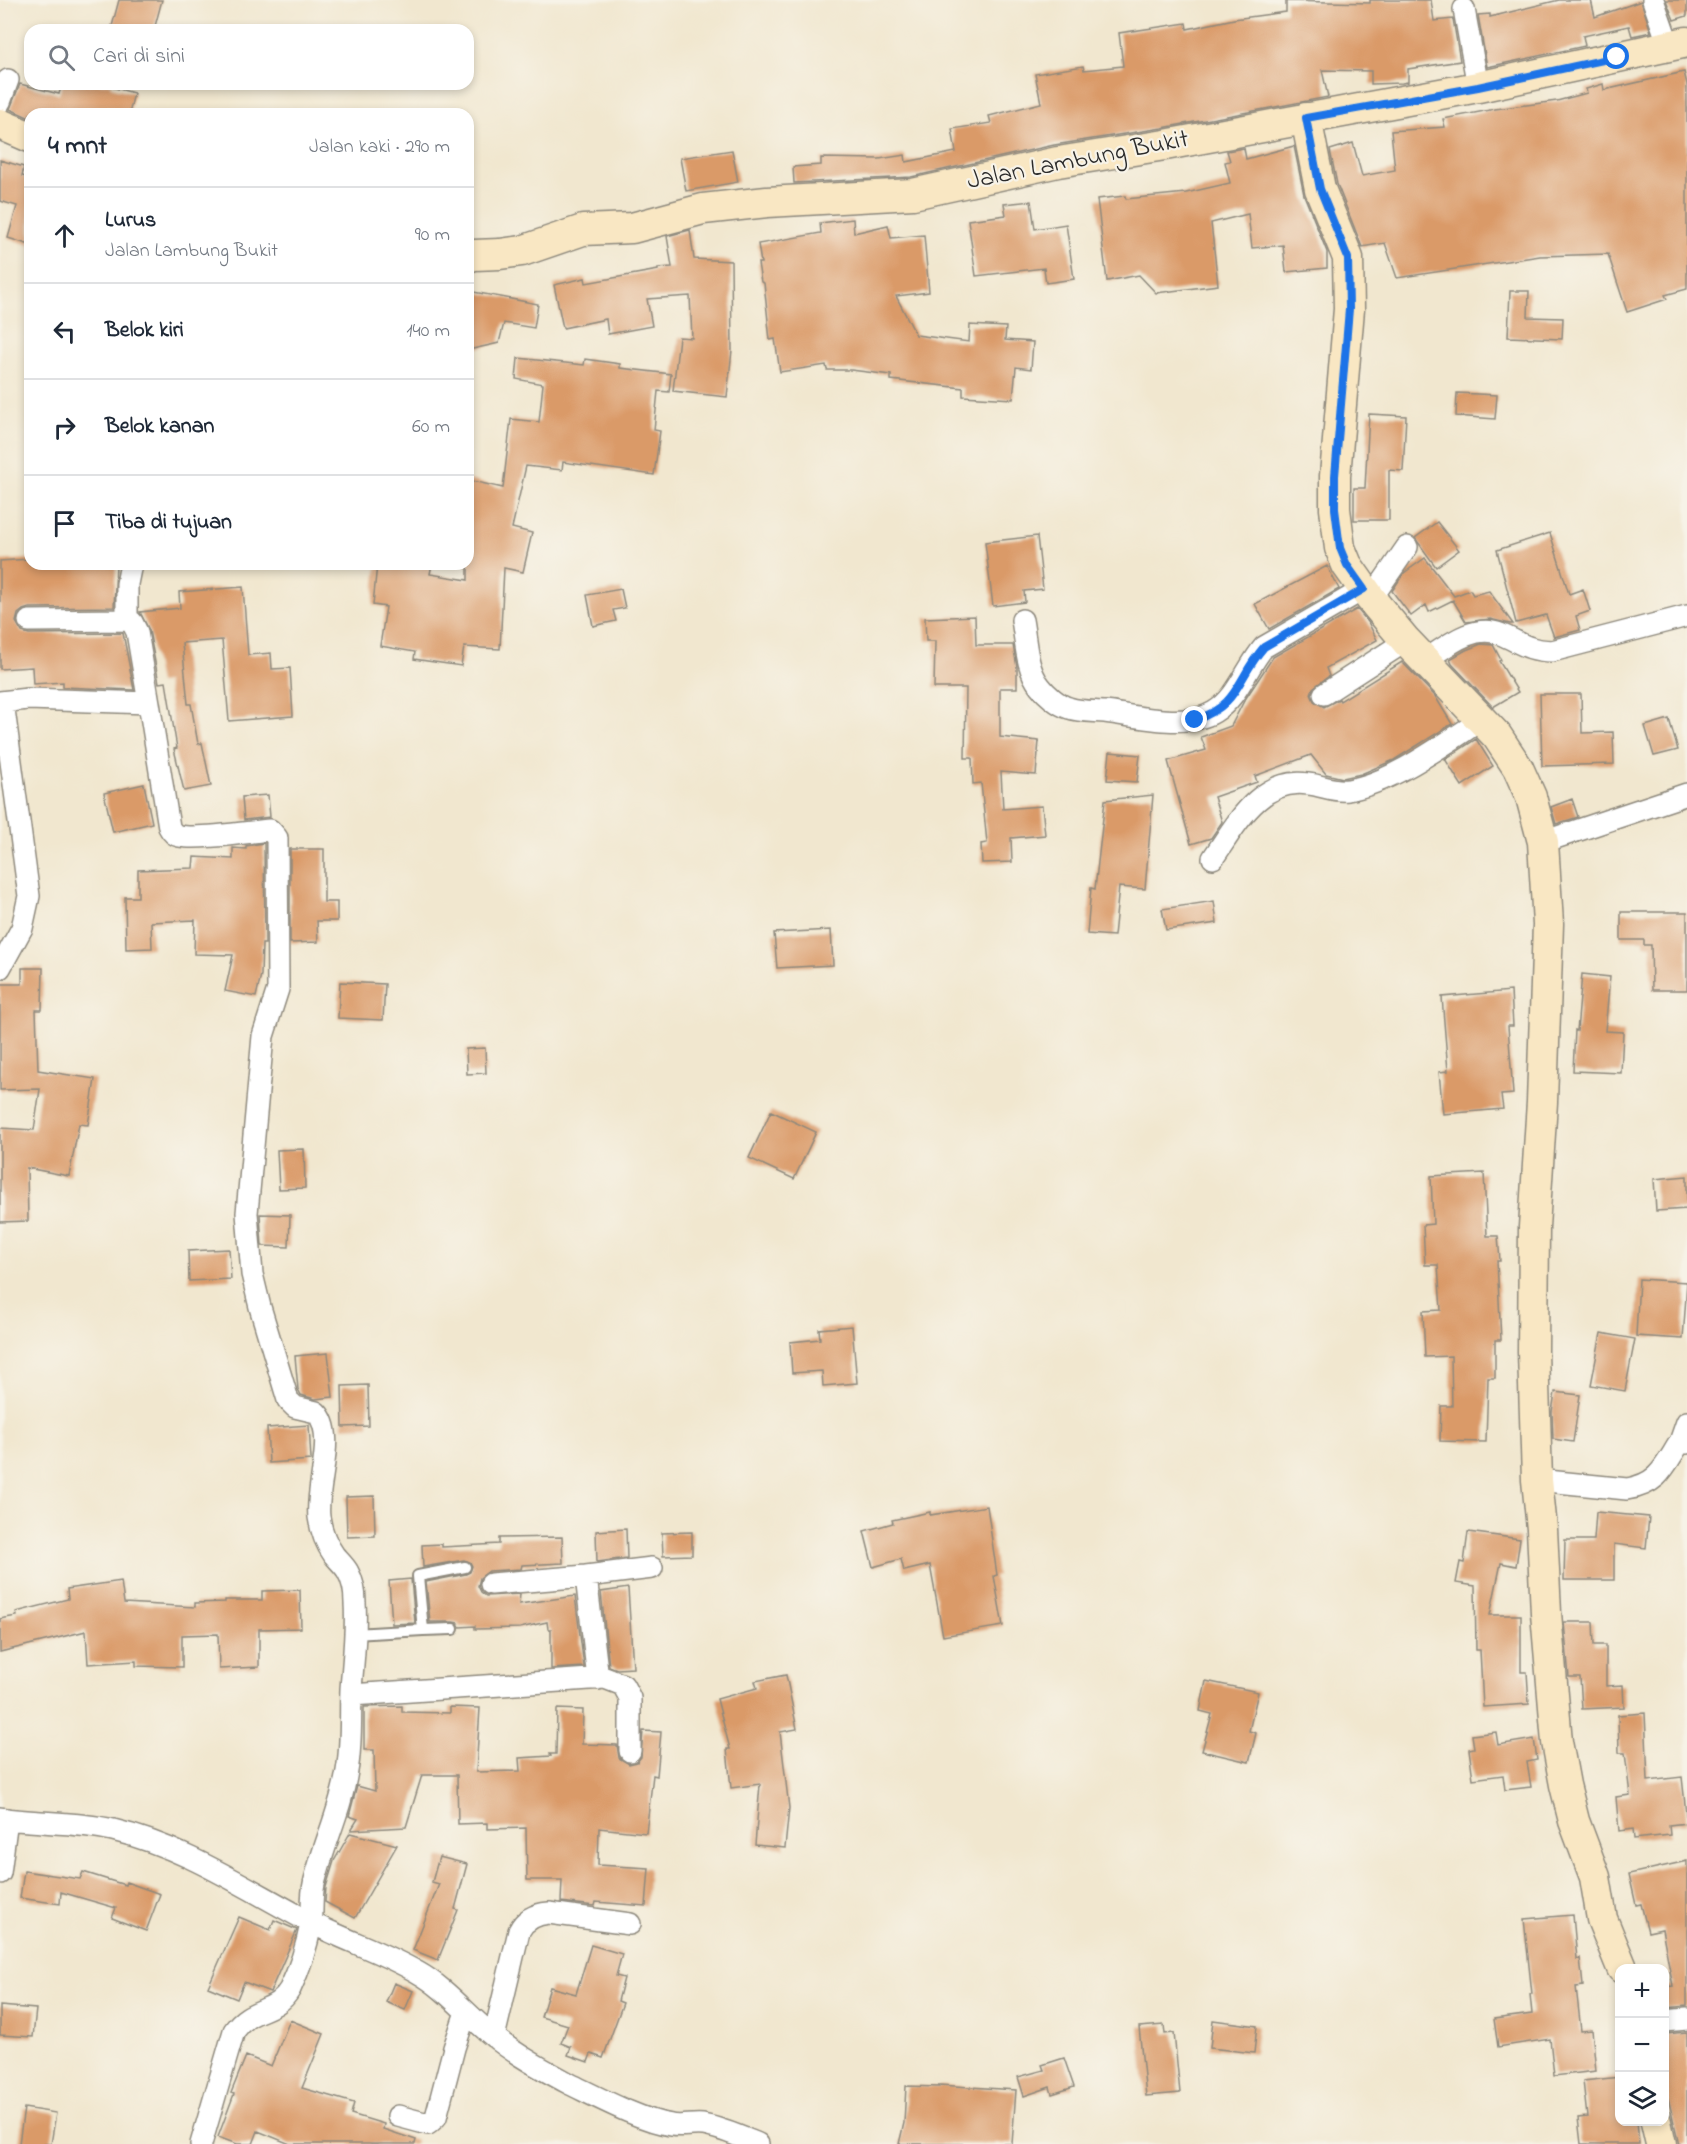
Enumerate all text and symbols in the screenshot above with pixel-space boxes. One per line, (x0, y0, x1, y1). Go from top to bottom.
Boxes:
search box (24, 24, 474, 90)
icon: search (45, 41, 78, 74)
text: Cari di sini (93, 41, 185, 73)
route start (1603, 43, 1629, 69)
street label: Jalan Lambung Bukit (964, 121, 1192, 201)
text: 4 mnt (48, 128, 107, 166)
text: Jalan kaki · 290 m (309, 133, 450, 162)
text: Lurus (105, 205, 156, 237)
icon: ahead (48, 219, 81, 252)
text: 90 m (415, 221, 450, 250)
text: Jalan Lambung Bukit (105, 237, 278, 266)
icon: left (48, 315, 81, 348)
text: Belok kiri (105, 315, 184, 347)
text: 140 m (406, 317, 450, 346)
icon: right (48, 411, 81, 444)
text: Belok kanan (105, 411, 214, 443)
text: 60 m (412, 413, 450, 442)
icon: arrive (48, 507, 81, 540)
text: Tiba di tujuan (105, 507, 232, 539)
route end (1181, 706, 1207, 732)
map controls (1615, 1964, 1669, 2126)
button: + (1615, 1964, 1669, 2018)
button: − (1615, 2018, 1669, 2072)
button: layers (1615, 2072, 1669, 2126)

